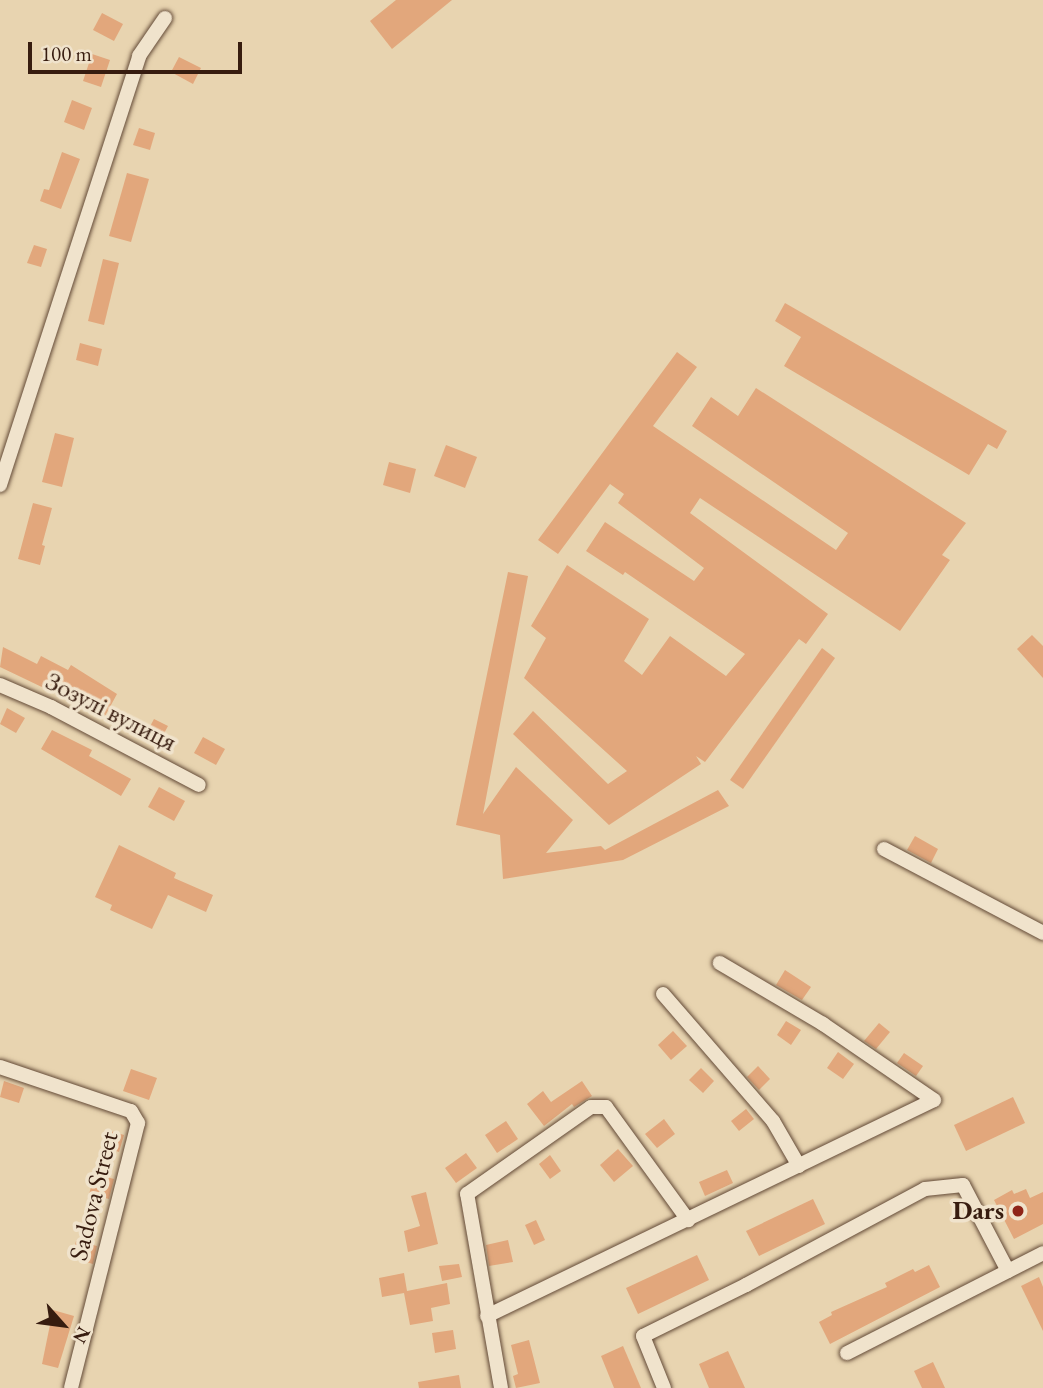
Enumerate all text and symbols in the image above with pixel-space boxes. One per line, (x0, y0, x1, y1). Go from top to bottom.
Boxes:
scale bar (32, 28, 245, 72)
text: 100 m (41, 40, 92, 67)
street label: Зозулі вулиця (40, 666, 182, 758)
street label: Sadova Street (63, 1128, 125, 1264)
place label: Dars (953, 1195, 1004, 1227)
marker: Dars (1010, 1203, 1026, 1219)
north arrow (28, 1290, 98, 1360)
text: N (67, 1322, 97, 1348)

